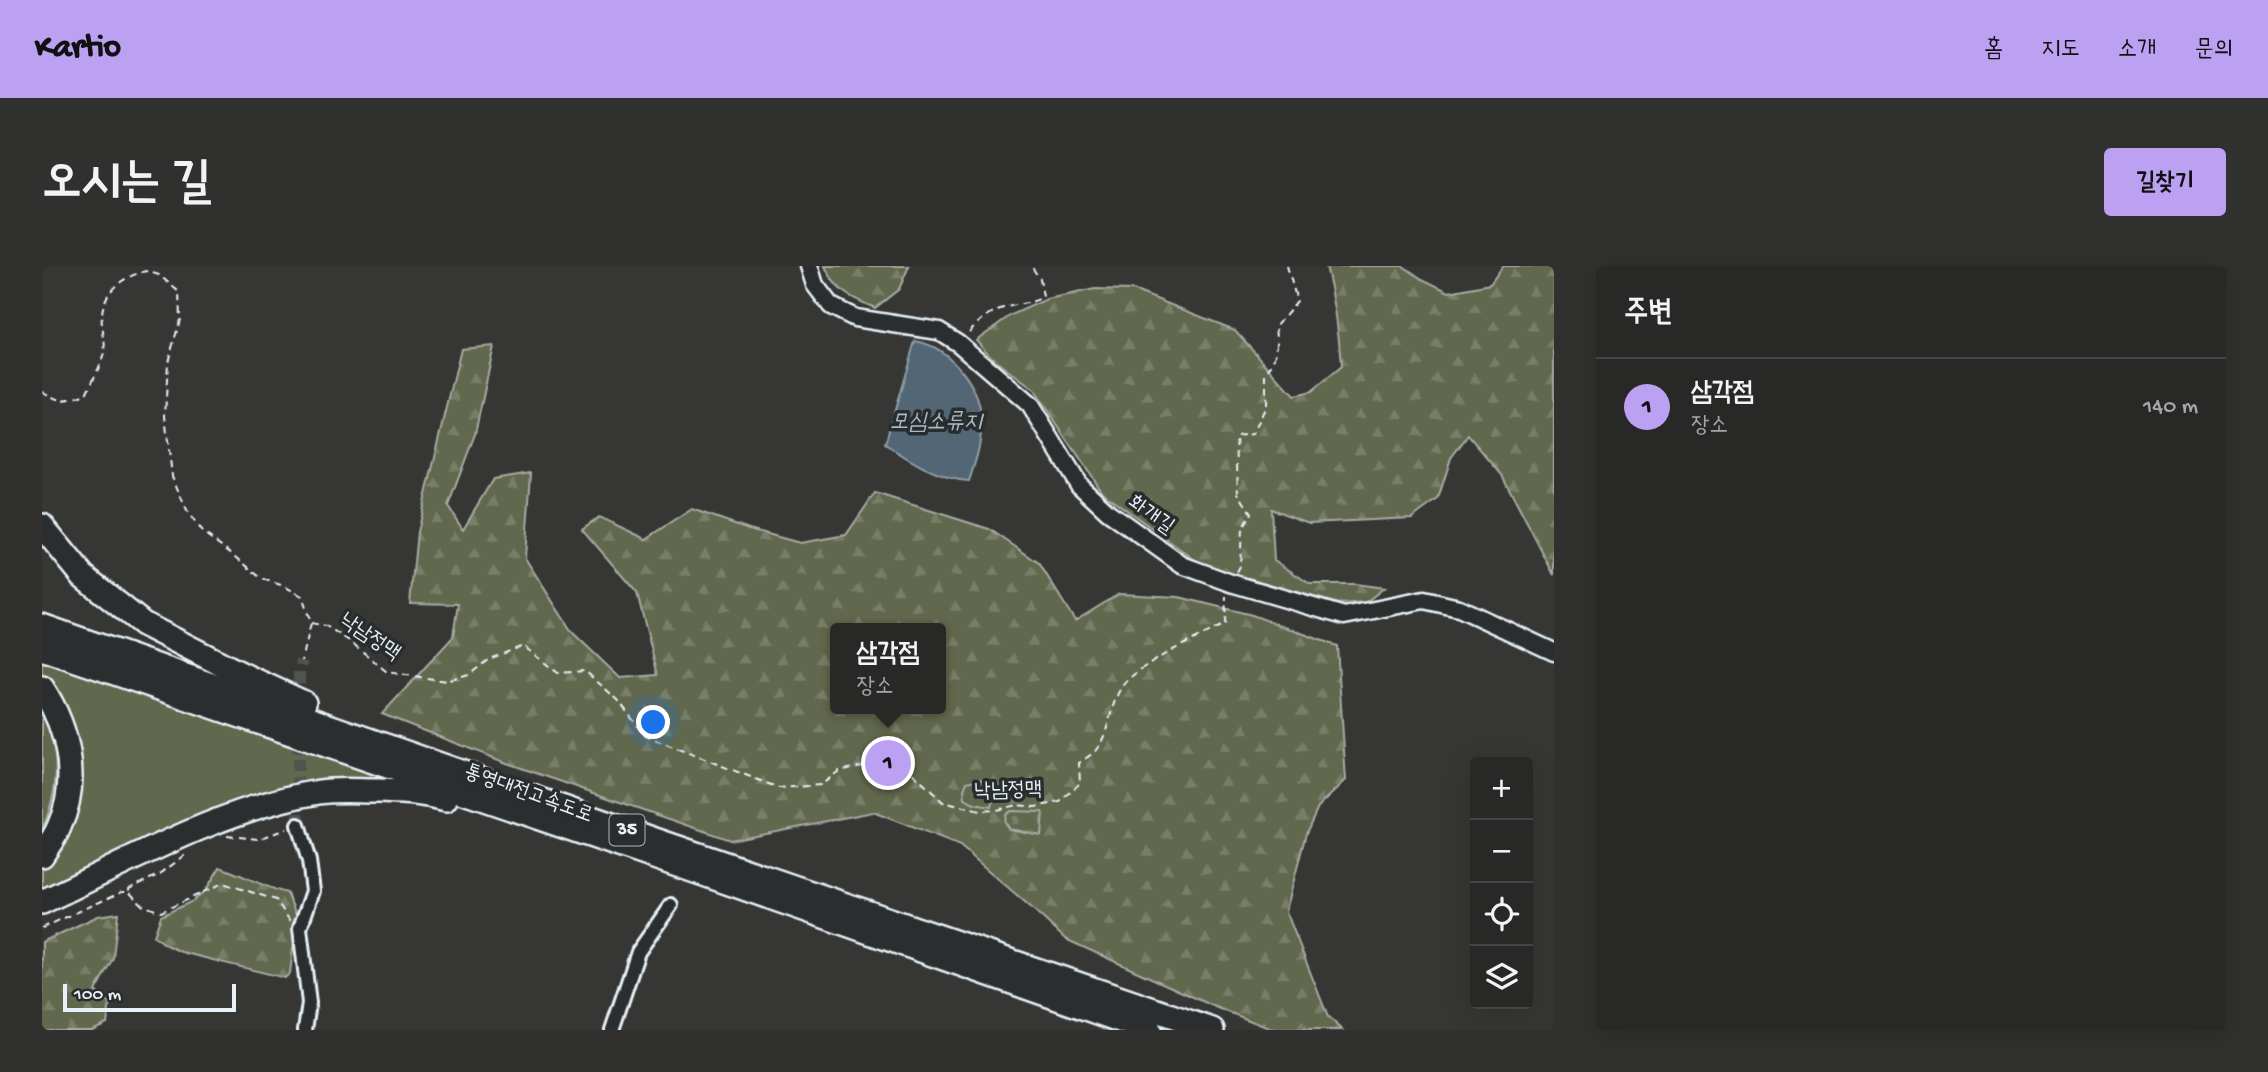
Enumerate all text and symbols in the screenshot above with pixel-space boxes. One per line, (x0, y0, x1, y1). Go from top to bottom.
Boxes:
text: Kartio (35, 30, 121, 68)
text: 홈 (1984, 36, 2003, 65)
text: 지도 (2041, 36, 2080, 65)
text: 소개 (2118, 36, 2156, 65)
text: 문의 (2194, 36, 2233, 65)
button: 길찾기 (2104, 148, 2226, 216)
text: 오시는 길 (42, 157, 211, 215)
text: 주변 (1624, 297, 1672, 332)
text: 삼각점 (1691, 379, 1754, 410)
text: 1 (1642, 394, 1652, 421)
text: 140 m (2143, 394, 2198, 421)
water label: 모심소류지 (890, 410, 985, 437)
text: 장소 (1691, 413, 1728, 440)
street label: 화개길 (1122, 491, 1178, 541)
street label: 낙남정맥 (334, 609, 404, 667)
popup (830, 623, 946, 714)
text: 삼각점 (857, 640, 919, 671)
text: 장소 (857, 674, 894, 701)
your location (636, 705, 670, 739)
pin: 1 (865, 737, 911, 789)
map controls (1470, 757, 1533, 1009)
button: + (1470, 757, 1533, 820)
street label: 통영대전고속도로 (460, 759, 596, 830)
street label: 낙남정맥 (974, 778, 1042, 806)
road number: 35 (610, 814, 644, 846)
button: − (1470, 820, 1533, 883)
button: locate (1470, 883, 1533, 946)
button: layers (1470, 946, 1533, 1009)
scale bar (63, 981, 236, 1013)
text: 100 m (74, 984, 121, 1007)

